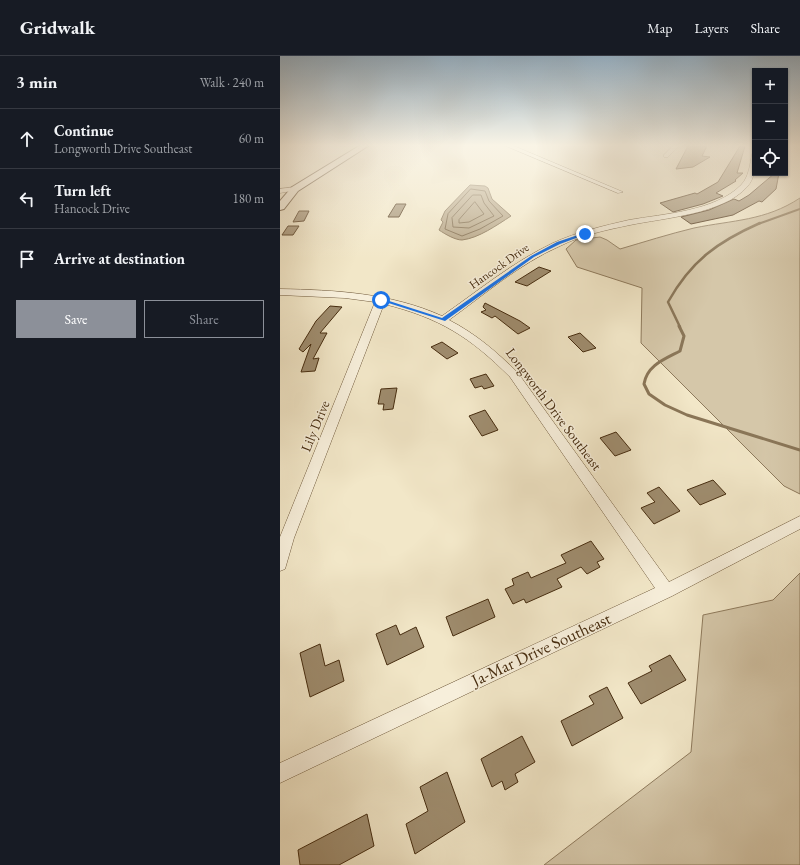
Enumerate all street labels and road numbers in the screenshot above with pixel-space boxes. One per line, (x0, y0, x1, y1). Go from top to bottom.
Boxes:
street label: Hancock Drive (466, 239, 533, 293)
street label: Longworth Drive Southeast (502, 344, 606, 474)
street label: Lily Drive (297, 397, 334, 454)
street label: Ja-Mar Drive Southeast (466, 607, 615, 692)

